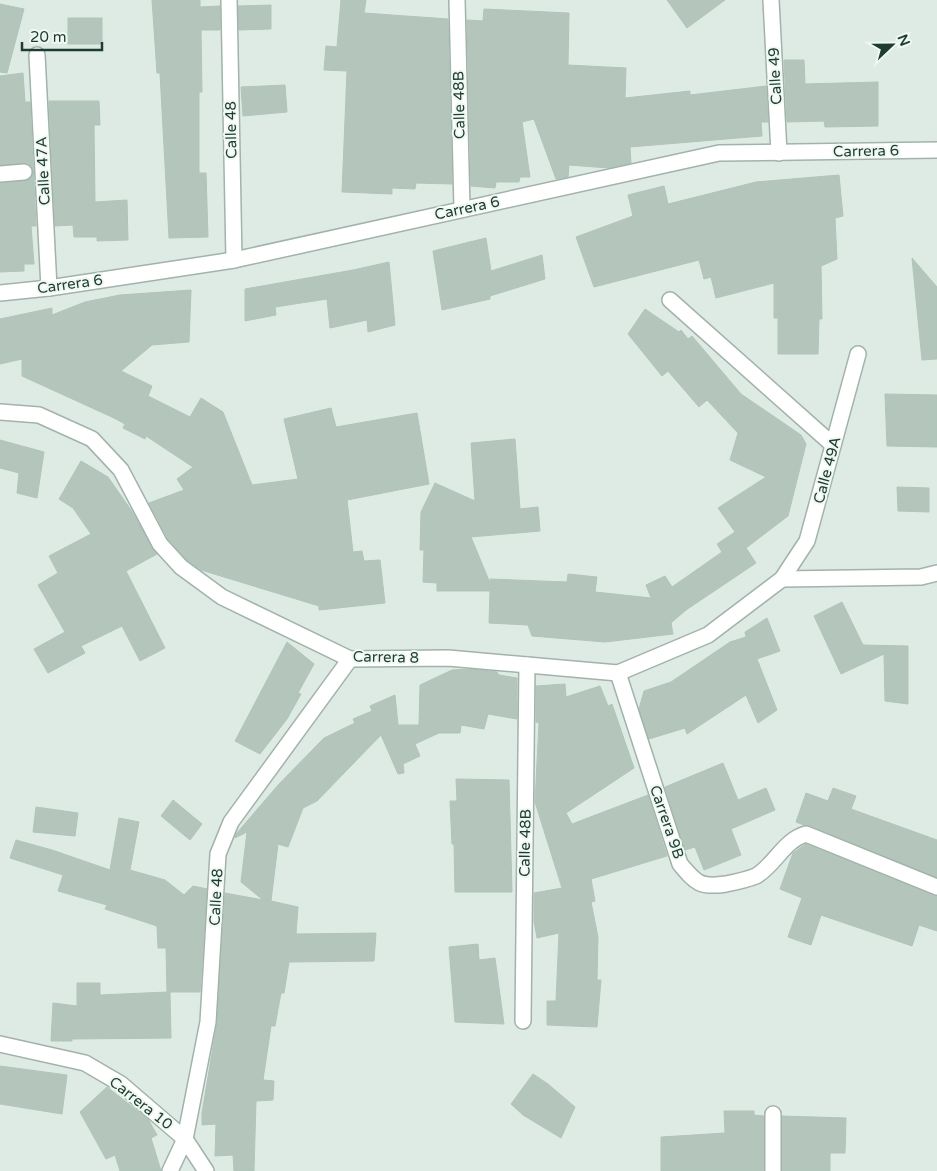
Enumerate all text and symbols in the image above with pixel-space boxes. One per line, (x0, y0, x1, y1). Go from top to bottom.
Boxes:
scale bar (22, 20, 102, 52)
north arrow (867, 20, 917, 70)
text: 20 m (30, 28, 67, 46)
text: N (894, 32, 914, 49)
street label: Calle 49 (765, 47, 785, 105)
street label: Calle 48B (449, 71, 469, 139)
street label: Calle 48 (221, 101, 241, 159)
street label: Calle 47A (32, 136, 54, 206)
street label: Carrera 6 (833, 141, 899, 161)
street label: Carrera 6 (433, 192, 501, 224)
street label: Carrera 6 (36, 270, 104, 298)
street label: Calle 49A (809, 434, 845, 506)
street label: Carrera 8 (353, 647, 419, 667)
street label: Carrera 9B (646, 783, 688, 861)
street label: Calle 48B (515, 809, 535, 877)
street label: Calle 48 (206, 868, 226, 926)
street label: Carrera 10 (106, 1073, 176, 1133)

